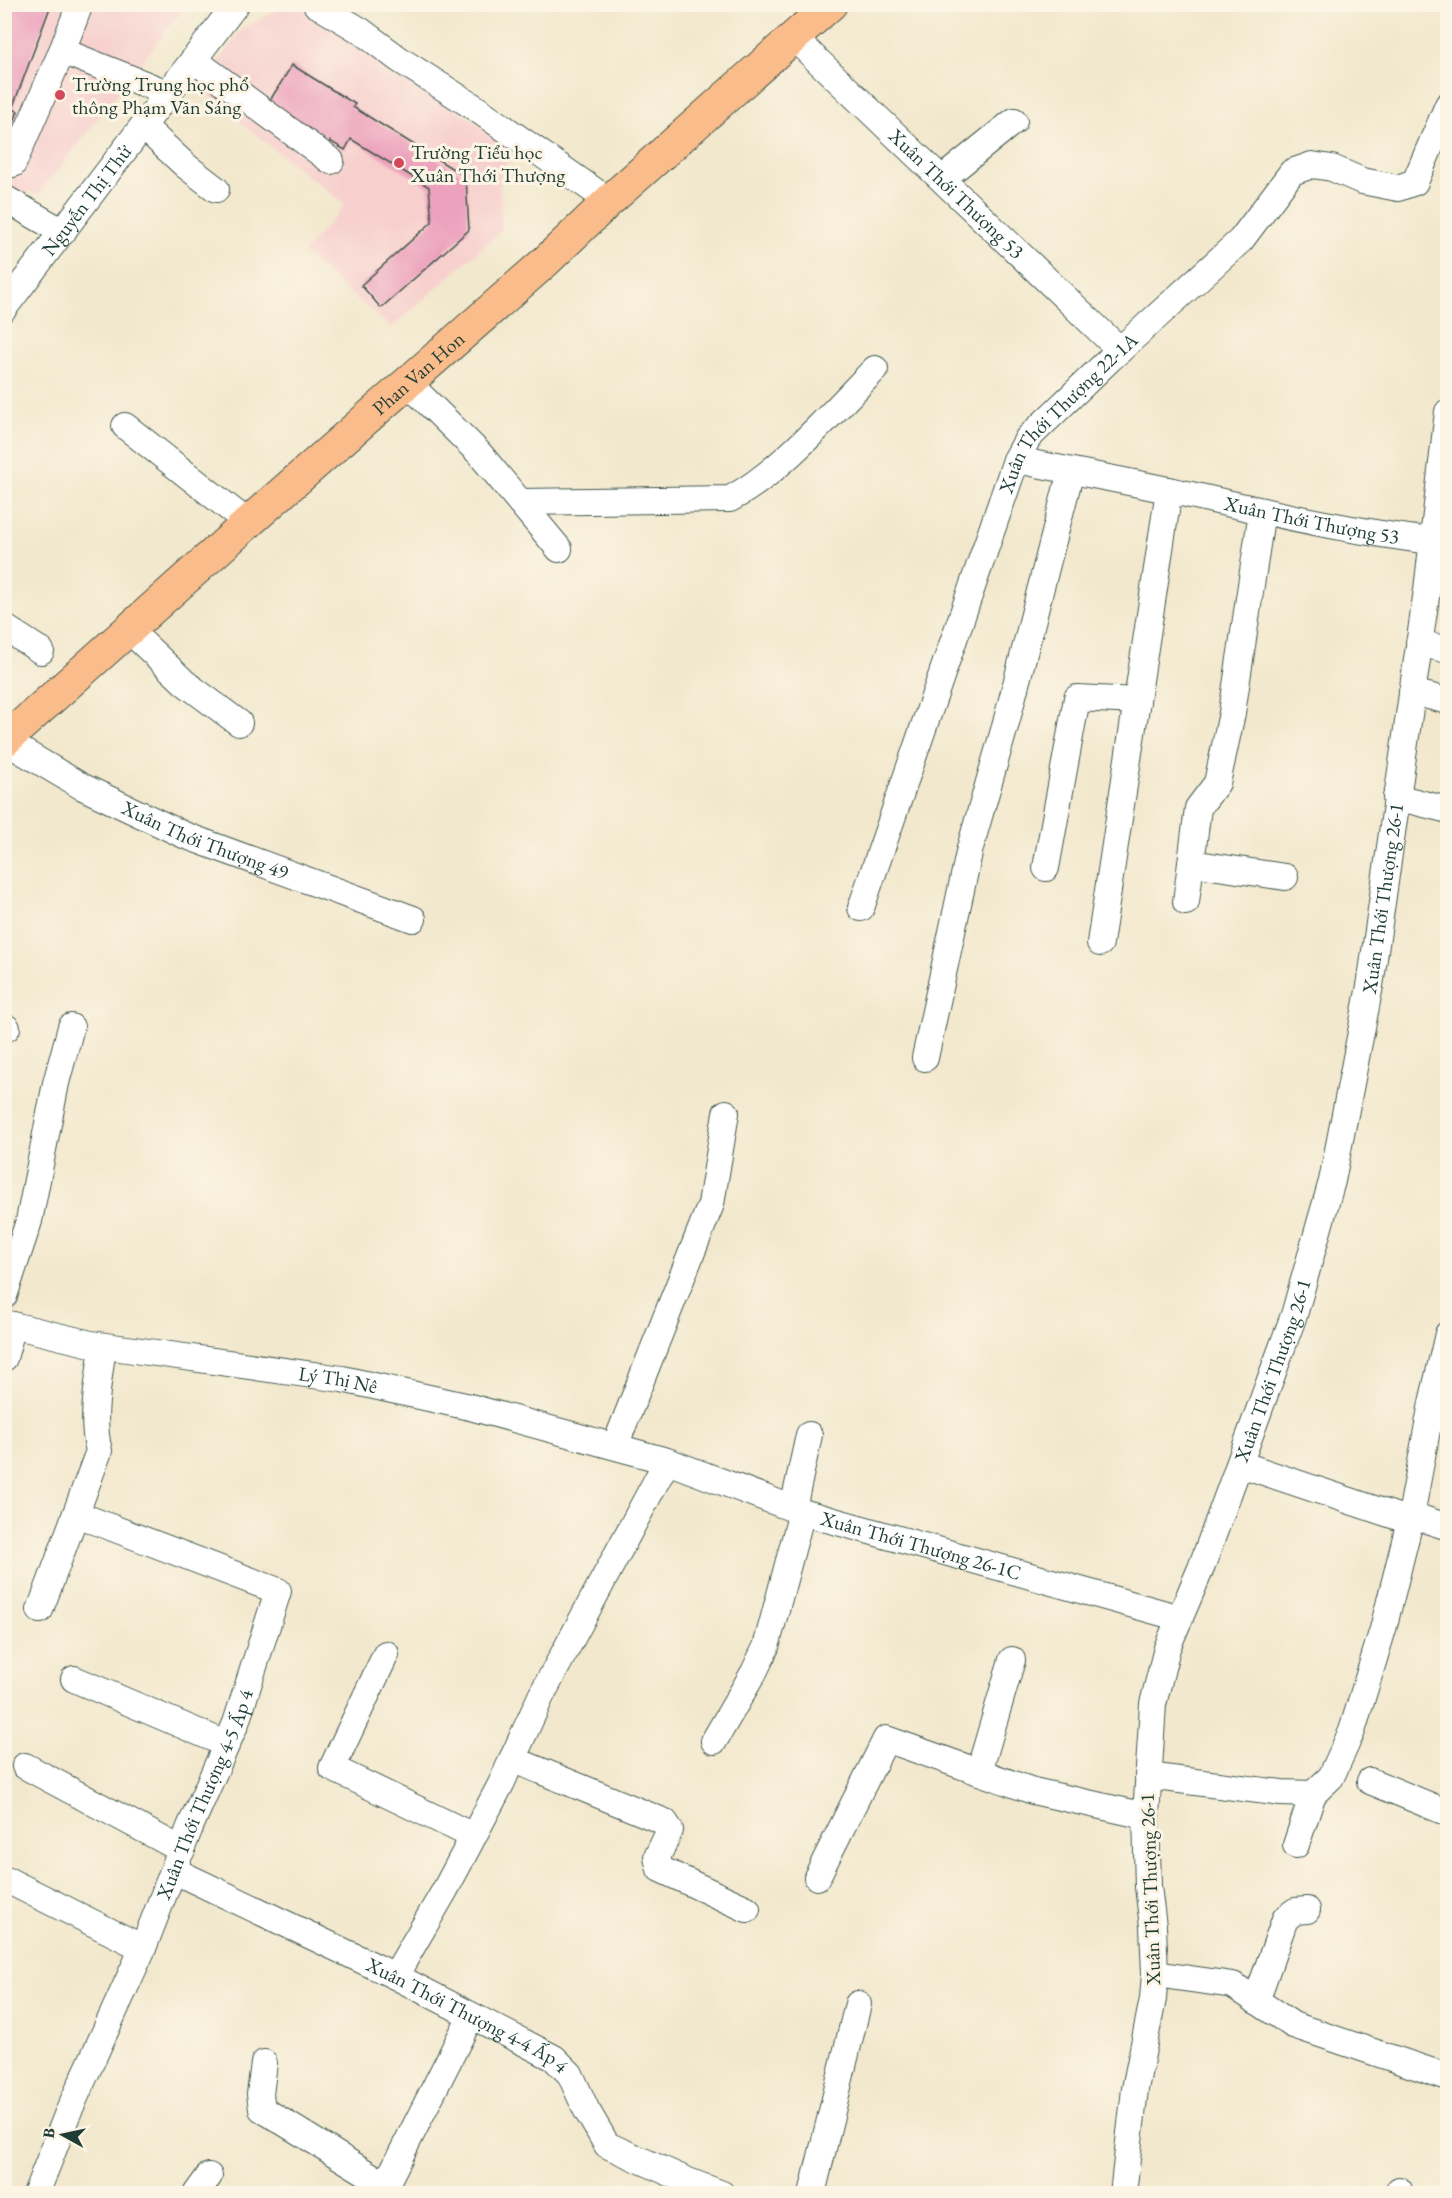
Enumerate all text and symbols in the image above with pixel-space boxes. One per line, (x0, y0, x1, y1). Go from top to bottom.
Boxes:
place label: Trường Trung học phổ thông Phạm Văn Sáng (72, 71, 249, 120)
marker: Trường Trung học phổ thông Phạm Văn Sáng (53, 88, 67, 102)
street label: Xuân Thới Thượng 53 (883, 122, 1030, 264)
street label: Nguyễn Thị Thử (36, 138, 138, 261)
place label: Trường Tiểu học Xuân Thới Thượng (410, 139, 566, 188)
marker: Trường Tiểu học Xuân Thới Thượng (392, 156, 406, 170)
street label: Phan Van Hon (367, 325, 470, 421)
street label: Xuân Thới Thượng 22-1A (992, 327, 1143, 498)
street label: Xuân Thới Thượng 53 (1221, 490, 1401, 550)
street label: Xuân Thới Thượng 49 (117, 794, 292, 885)
street label: Xuân Thới Thượng 26-1 (1356, 801, 1409, 997)
street label: Xuân Thới Thượng 26-1 (1228, 1276, 1317, 1467)
street label: Lý Thị Nê (297, 1360, 380, 1399)
street label: Xuân Thới Thượng 26-1C (817, 1505, 1024, 1586)
street label: Xuân Thới Thượng 4-5 Ấp 4 (150, 1686, 259, 1904)
street label: Xuân Thới Thượng 26-1 (1134, 1792, 1166, 1987)
street label: Xuân Thới Thượng 4-4 Ấp 4 (361, 1951, 575, 2079)
north arrow (33, 2105, 93, 2165)
text: B (38, 2127, 60, 2139)

